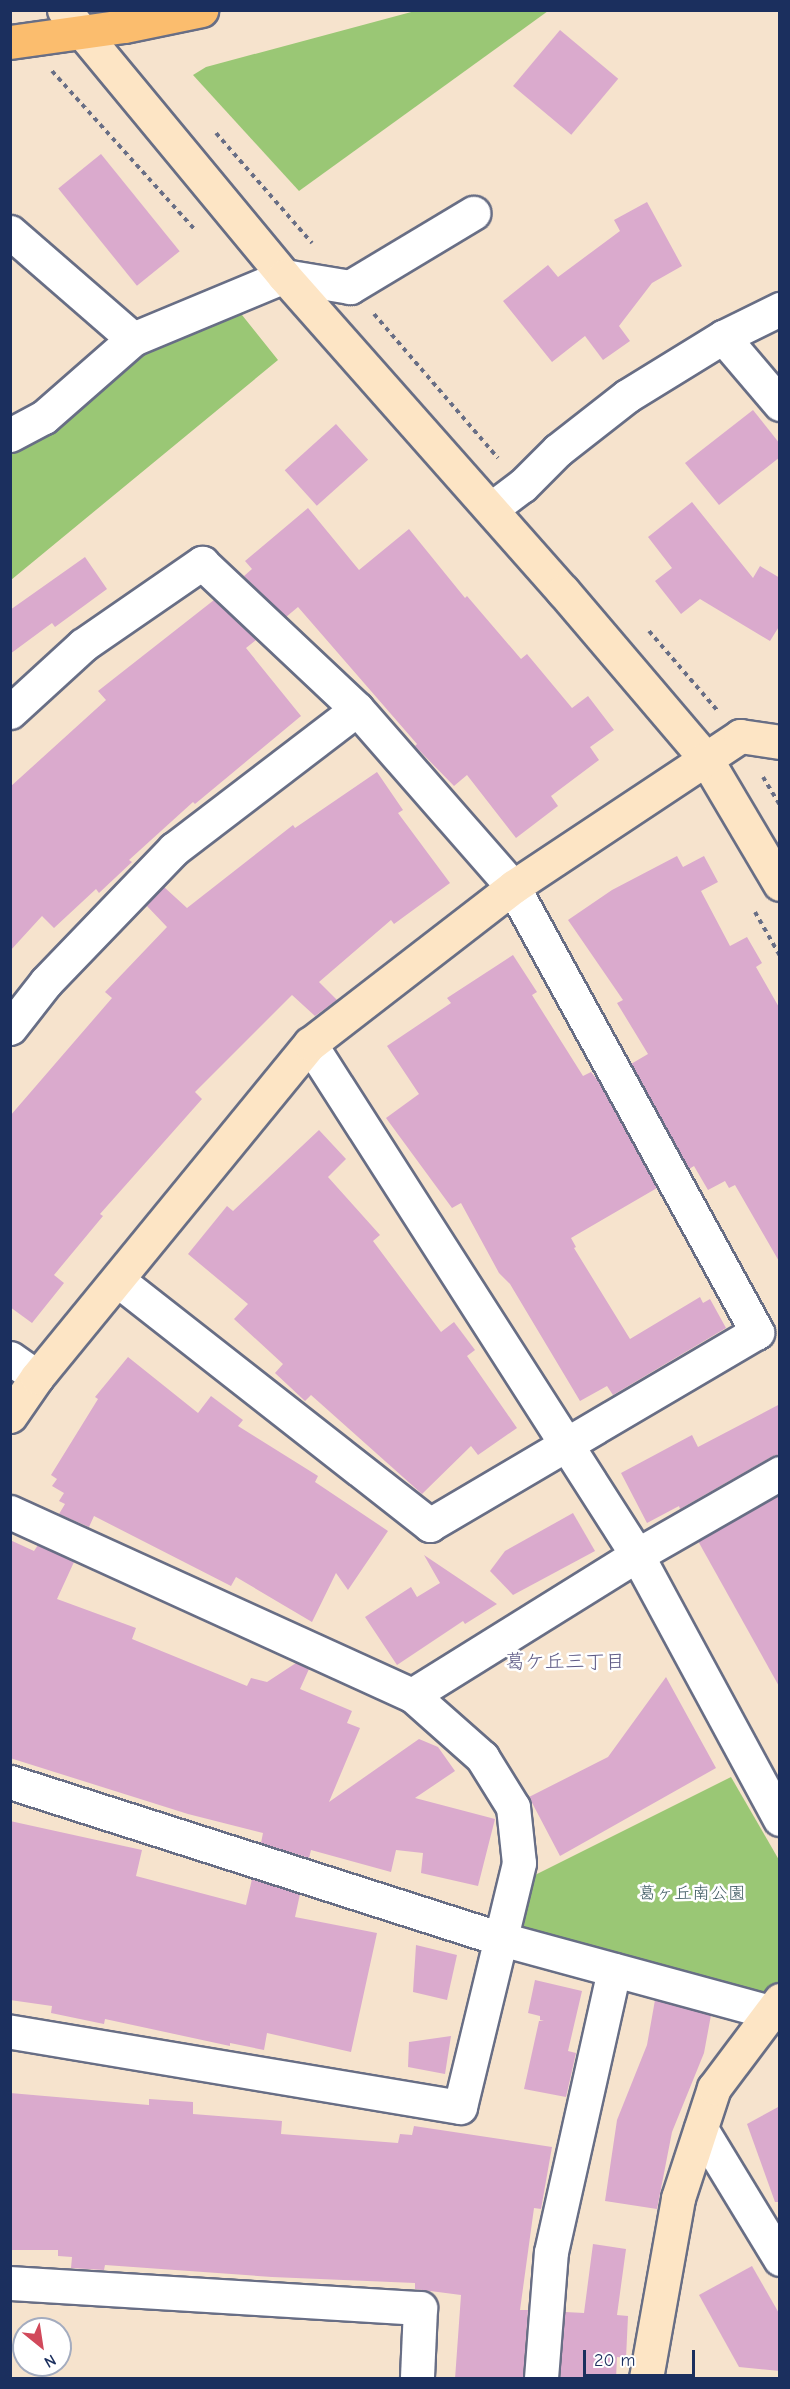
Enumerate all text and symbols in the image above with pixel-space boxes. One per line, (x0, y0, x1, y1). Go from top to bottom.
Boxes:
district label: 葛ケ丘三丁目 (505, 1649, 625, 1673)
park label: 葛ヶ丘南公園 (638, 1883, 746, 1905)
north arrow (12, 2317, 72, 2377)
scale bar (586, 2338, 698, 2376)
text: N (41, 2350, 59, 2371)
text: 20 m (594, 2350, 635, 2371)

